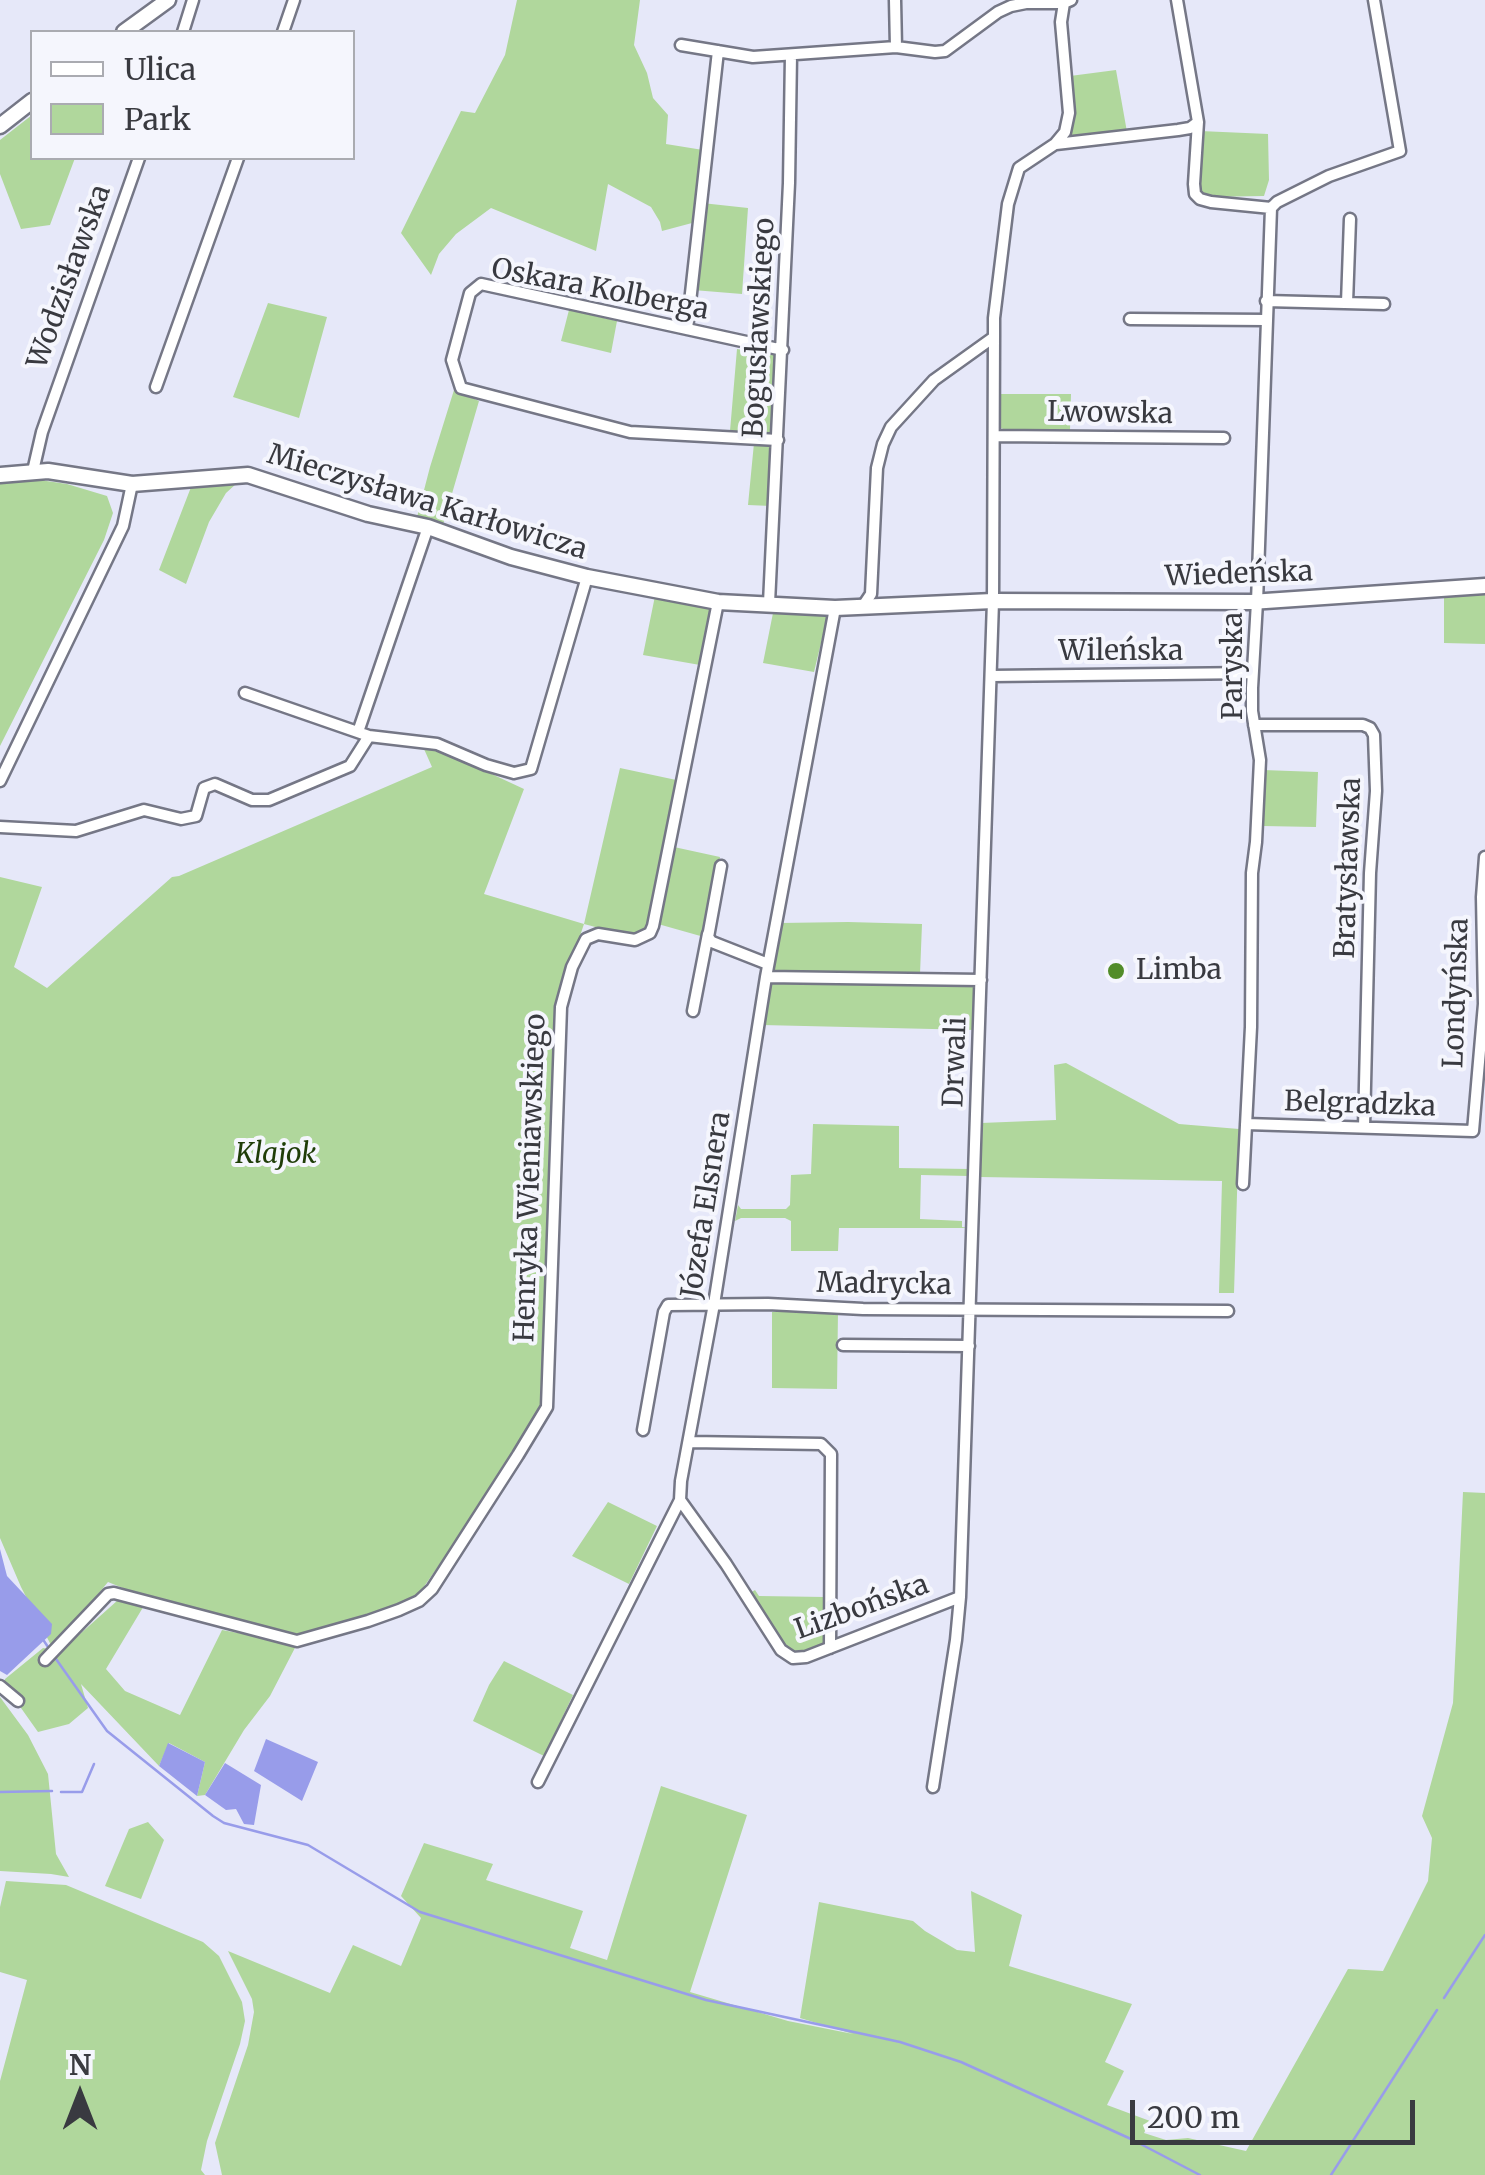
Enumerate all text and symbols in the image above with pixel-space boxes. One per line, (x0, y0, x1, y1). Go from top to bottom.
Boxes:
legend (30, 30, 355, 160)
text: Ulica (124, 50, 196, 88)
text: Park (124, 100, 191, 138)
street label: Wodzisławska (21, 180, 119, 374)
street label: Bogusławskiego (737, 217, 783, 439)
street label: Oskara Kolberga (489, 252, 711, 328)
street label: Lwowska (1047, 396, 1173, 432)
street label: Mieczysława Karłowicza (263, 438, 591, 568)
street label: Wiedeńska (1164, 556, 1314, 594)
street label: Paryska (1217, 612, 1251, 720)
street label: Wileńska (1059, 635, 1183, 669)
street label: Bratysławska (1329, 777, 1369, 959)
street label: Londyńska (1438, 917, 1476, 1069)
place label: Limba (1136, 954, 1222, 988)
marker: Limba (1105, 960, 1127, 982)
street label: Henryka Wieniawskiego (508, 1013, 554, 1343)
street label: Drwali (938, 1016, 974, 1108)
street label: Belgradzka (1284, 1086, 1436, 1124)
street label: Józefa Elsnera (676, 1109, 738, 1301)
park label: Klajok (235, 1138, 317, 1172)
street label: Madrycka (816, 1267, 952, 1303)
street label: Lizbońska (791, 1568, 933, 1648)
north arrow (30, 2045, 130, 2145)
text: N (69, 2047, 91, 2083)
scale bar (1135, 2080, 1420, 2142)
text: 200 m (1147, 2098, 1240, 2136)

